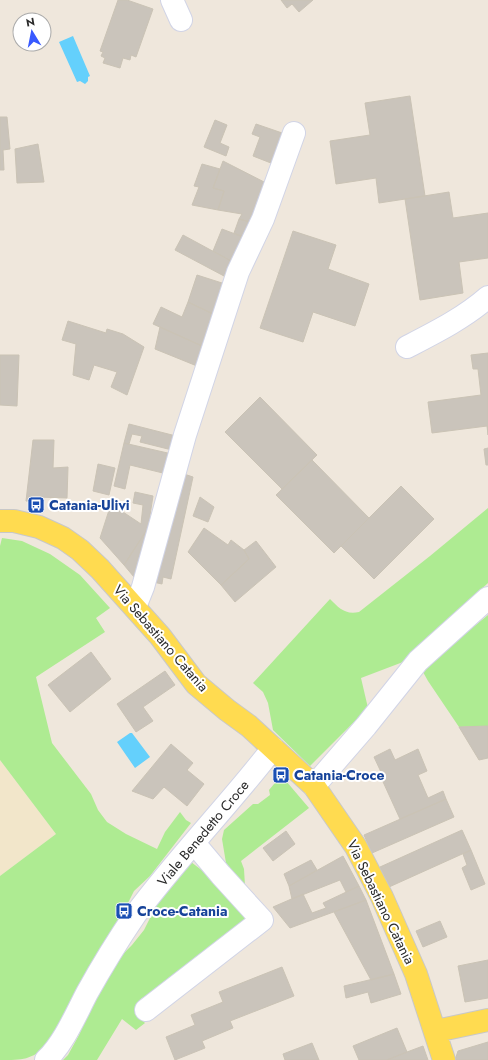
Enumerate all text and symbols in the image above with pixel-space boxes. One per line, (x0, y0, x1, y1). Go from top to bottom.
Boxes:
north arrow (12, 12, 52, 52)
text: N (25, 14, 36, 31)
bus stop icon: Catania-Ulivi (26, 495, 46, 515)
place label: Catania-Ulivi (49, 495, 130, 515)
street label: Via Sebastiano Catania (109, 580, 213, 696)
bus stop icon: Catania-Croce (271, 765, 291, 785)
place label: Catania-Croce (294, 765, 384, 785)
street label: Viale Benedetto Croce (152, 776, 254, 890)
street label: Via Sebastiano Catania (342, 836, 420, 968)
bus stop icon: Croce-Catania (114, 901, 134, 921)
place label: Croce-Catania (137, 901, 227, 921)

